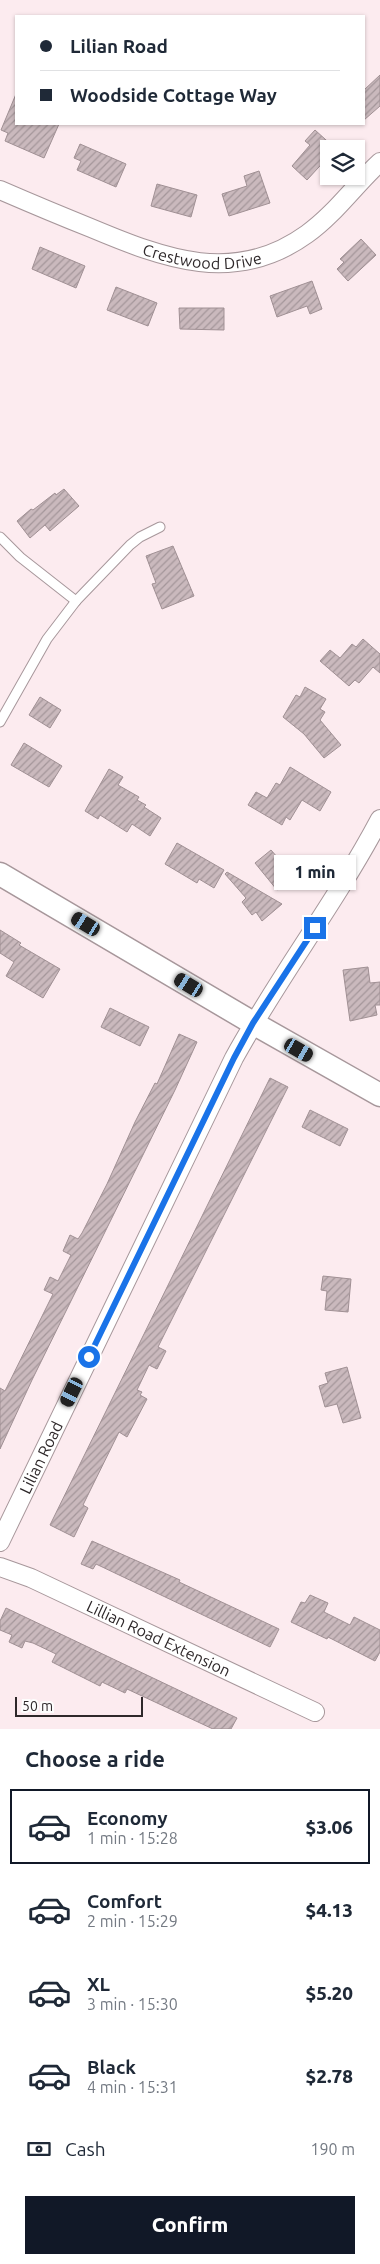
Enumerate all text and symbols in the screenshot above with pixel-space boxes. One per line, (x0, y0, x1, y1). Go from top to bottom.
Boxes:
text: Lilian Road (70, 35, 168, 57)
text: Woodside Cottage Way (70, 84, 277, 106)
map controls (320, 140, 365, 185)
button: layers (320, 140, 365, 185)
street label: Crestwood Drive (141, 240, 264, 272)
callout: 1 min (274, 856, 356, 890)
text: 1 min (295, 863, 335, 881)
car (69, 910, 102, 938)
route end (304, 917, 326, 939)
car (172, 971, 205, 999)
car (282, 1036, 315, 1064)
route start (78, 1346, 100, 1368)
car (58, 1375, 85, 1409)
street label: Lilian Road (16, 1418, 66, 1496)
street label: Lillian Road Extension (84, 1597, 233, 1680)
scale bar (15, 1694, 142, 1717)
text: 50 m (22, 1698, 53, 1714)
text: Choose a ride (25, 1746, 165, 1771)
icon: car (27, 1804, 72, 1849)
text: Economy (87, 1807, 168, 1829)
text: $3.06 (305, 1816, 353, 1838)
text: 1 min · 15:28 (87, 1829, 178, 1847)
icon: car (27, 1887, 72, 1932)
text: Comfort (87, 1890, 162, 1912)
text: $4.13 (305, 1899, 353, 1921)
text: 2 min · 15:29 (87, 1912, 178, 1930)
icon: car (27, 1970, 72, 2015)
text: XL (87, 1973, 110, 1995)
text: $5.20 (305, 1982, 353, 2004)
text: 3 min · 15:30 (87, 1995, 178, 2013)
icon: car (27, 2053, 72, 2098)
text: Black (87, 2056, 136, 2078)
text: $2.78 (305, 2065, 353, 2087)
text: 4 min · 15:31 (87, 2078, 178, 2096)
icon: cash (25, 2135, 53, 2163)
text: Cash (65, 2138, 106, 2160)
text: 190 m (310, 2140, 355, 2158)
button: Confirm (25, 2196, 355, 2254)

